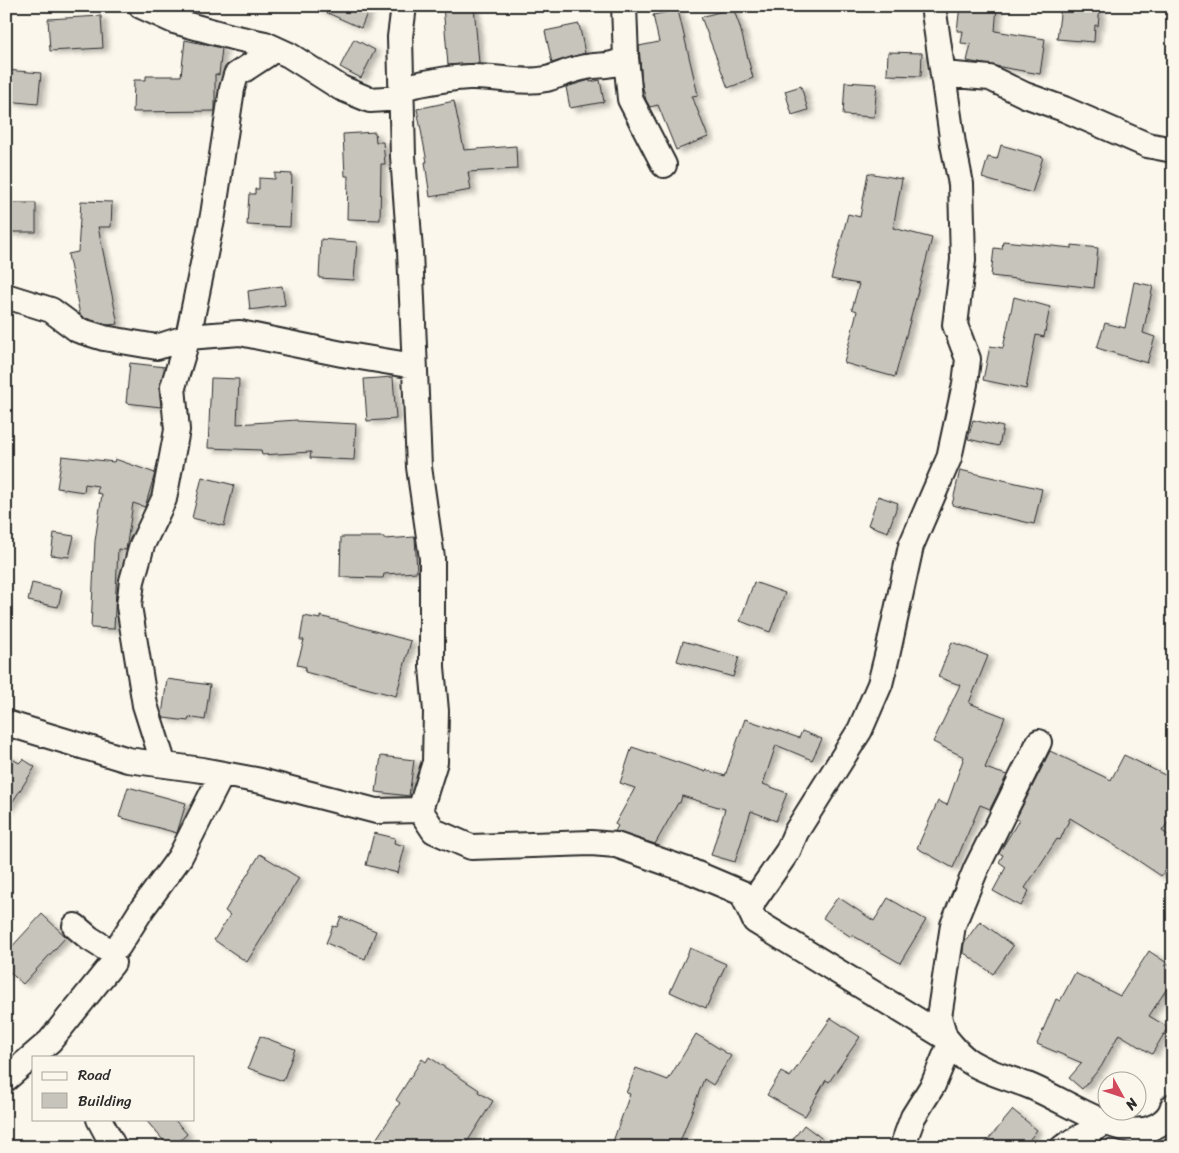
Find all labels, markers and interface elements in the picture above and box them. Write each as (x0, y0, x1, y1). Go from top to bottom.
legend (32, 1056, 195, 1120)
text: Road (78, 1062, 111, 1088)
north arrow (1096, 1070, 1146, 1120)
text: Building (78, 1088, 132, 1114)
text: N (1119, 1092, 1145, 1116)

